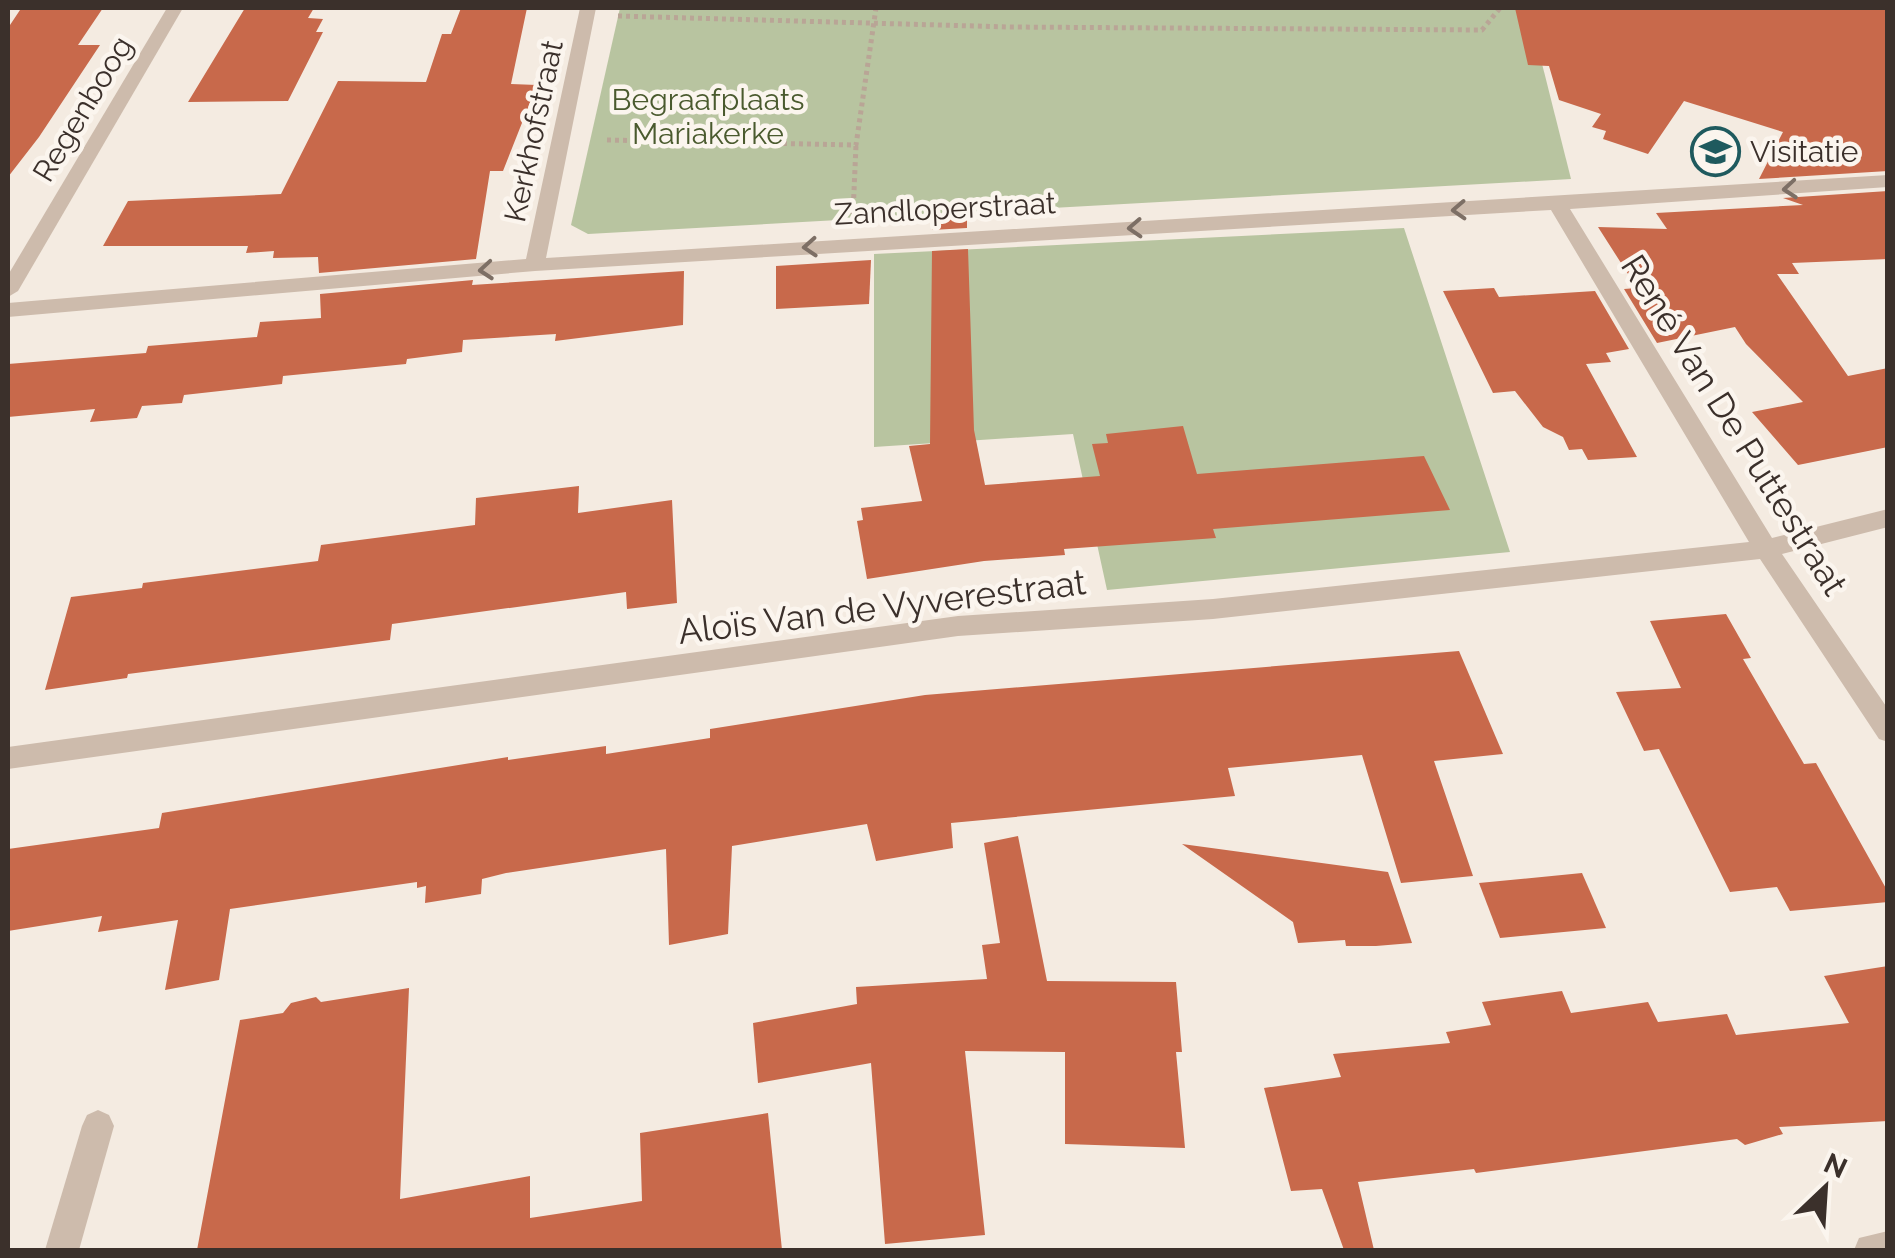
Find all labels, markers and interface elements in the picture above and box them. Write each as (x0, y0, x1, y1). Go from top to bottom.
street label: Regenboog (26, 30, 140, 188)
street label: Kerkhofstraat (497, 37, 570, 225)
park label: Begraafplaats Mariakerke (612, 82, 804, 151)
school or university icon: Visitatie (1689, 126, 1741, 178)
place label: Visitatie (1750, 134, 1858, 169)
one-way arrow (1782, 177, 1798, 199)
street label: Zandloperstraat (833, 185, 1057, 232)
one-way arrow (1451, 199, 1467, 220)
one-way arrow (1126, 217, 1142, 238)
one-way arrow (802, 236, 818, 257)
street label: René Van De Puttestraat (1613, 247, 1856, 603)
one-way arrow (478, 258, 494, 280)
street label: Aloïs Van de Vyverestraat (676, 561, 1088, 652)
north arrow (1775, 1138, 1875, 1238)
text: N (1819, 1146, 1852, 1185)

